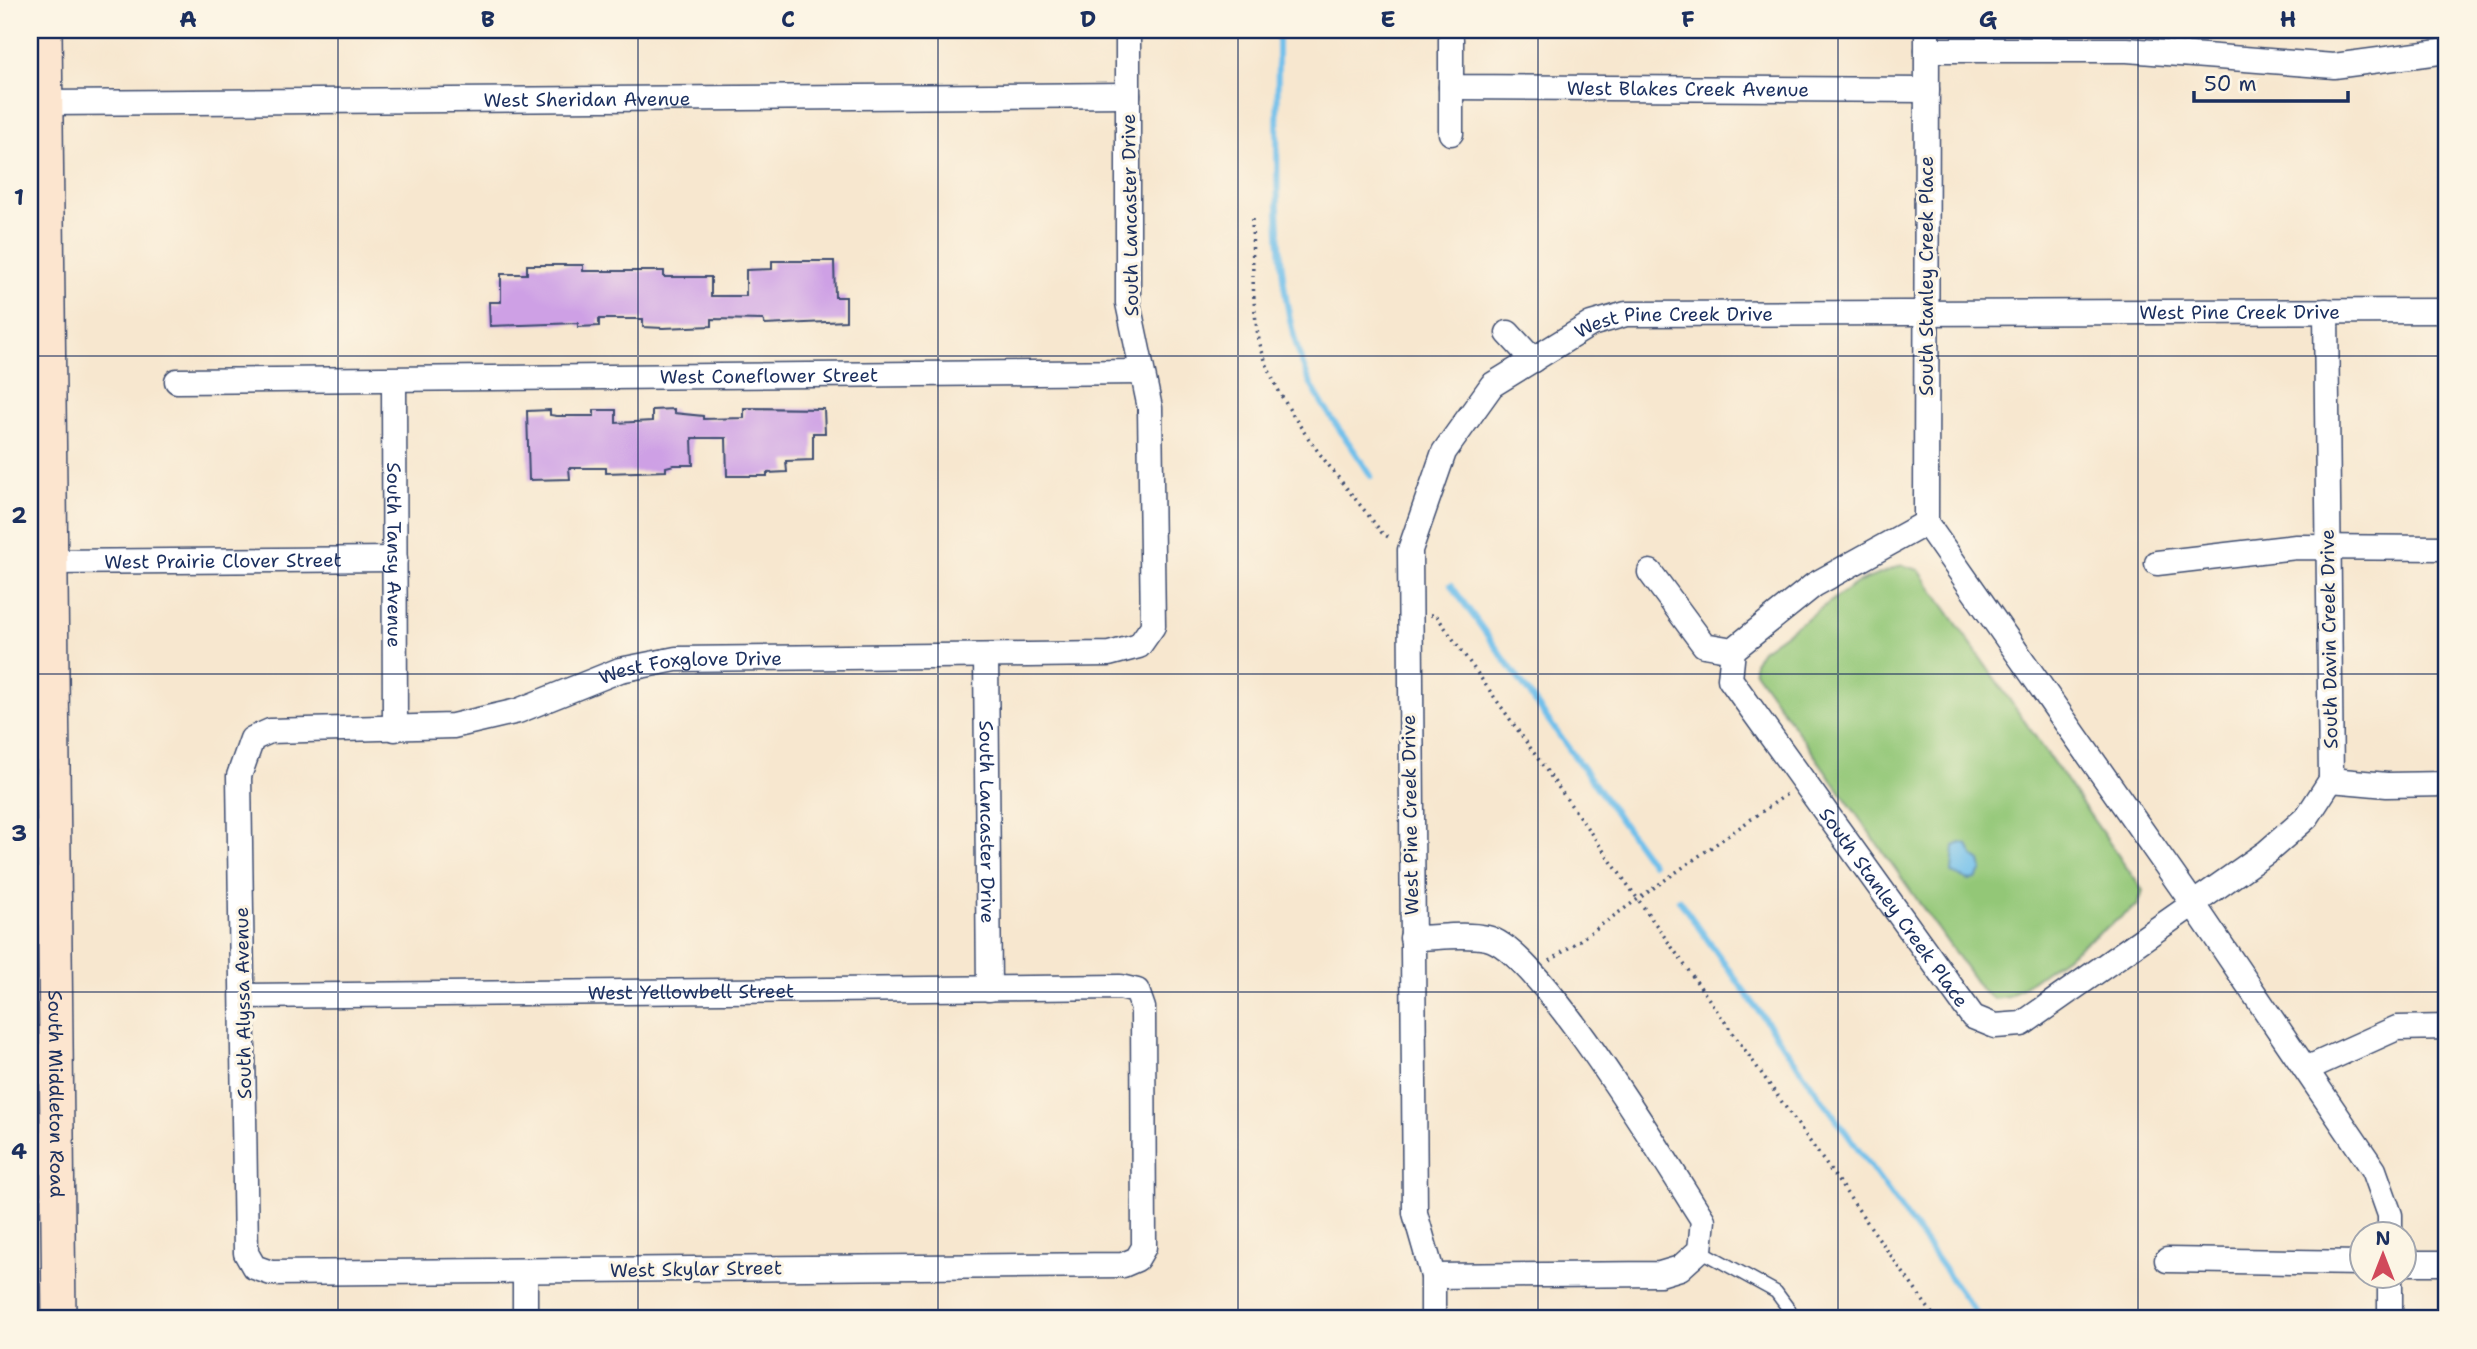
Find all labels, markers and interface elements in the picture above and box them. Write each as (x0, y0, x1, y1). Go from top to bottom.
text: A (179, 4, 197, 34)
text: B (481, 4, 495, 34)
text: C (781, 4, 795, 34)
text: D (1080, 4, 1096, 34)
text: E (1380, 4, 1396, 34)
text: F (1681, 4, 1695, 34)
text: G (1979, 4, 1998, 34)
text: H (2280, 4, 2296, 34)
scale bar (2194, 60, 2348, 104)
text: 50 m (2204, 70, 2257, 98)
street label: West Blakes Creek Avenue (1567, 75, 1809, 102)
street label: West Sheridan Avenue (483, 86, 691, 112)
street label: South Lancaster Drive (1116, 113, 1144, 317)
street label: South Stanley Creek Place (1914, 156, 1939, 396)
text: 1 (14, 182, 24, 212)
street label: West Pine Creek Drive (2139, 299, 2340, 325)
street label: West Pine Creek Drive (1570, 301, 1773, 344)
street label: West Coneflower Street (660, 362, 878, 389)
street label: South Tansy Avenue (382, 462, 407, 648)
text: 2 (11, 500, 27, 530)
street label: South Davin Creek Drive (2315, 529, 2343, 749)
street label: West Prairie Clover Street (104, 547, 342, 574)
street label: West Foxglove Drive (595, 645, 782, 690)
street label: West Pine Creek Drive (1396, 714, 1424, 916)
street label: South Lancaster Drive (974, 720, 1001, 924)
street label: South Stanley Creek Place (1814, 802, 1974, 1012)
text: 3 (11, 818, 27, 848)
street label: South Alyssa Avenue (229, 907, 257, 1099)
street label: West Yellowbell Street (588, 978, 794, 1005)
street label: South Middleton Road (43, 990, 70, 1198)
text: 4 (11, 1136, 27, 1166)
north arrow (2348, 1220, 2418, 1290)
text: N (2375, 1226, 2391, 1251)
street label: West Skylar Street (610, 1255, 782, 1283)

